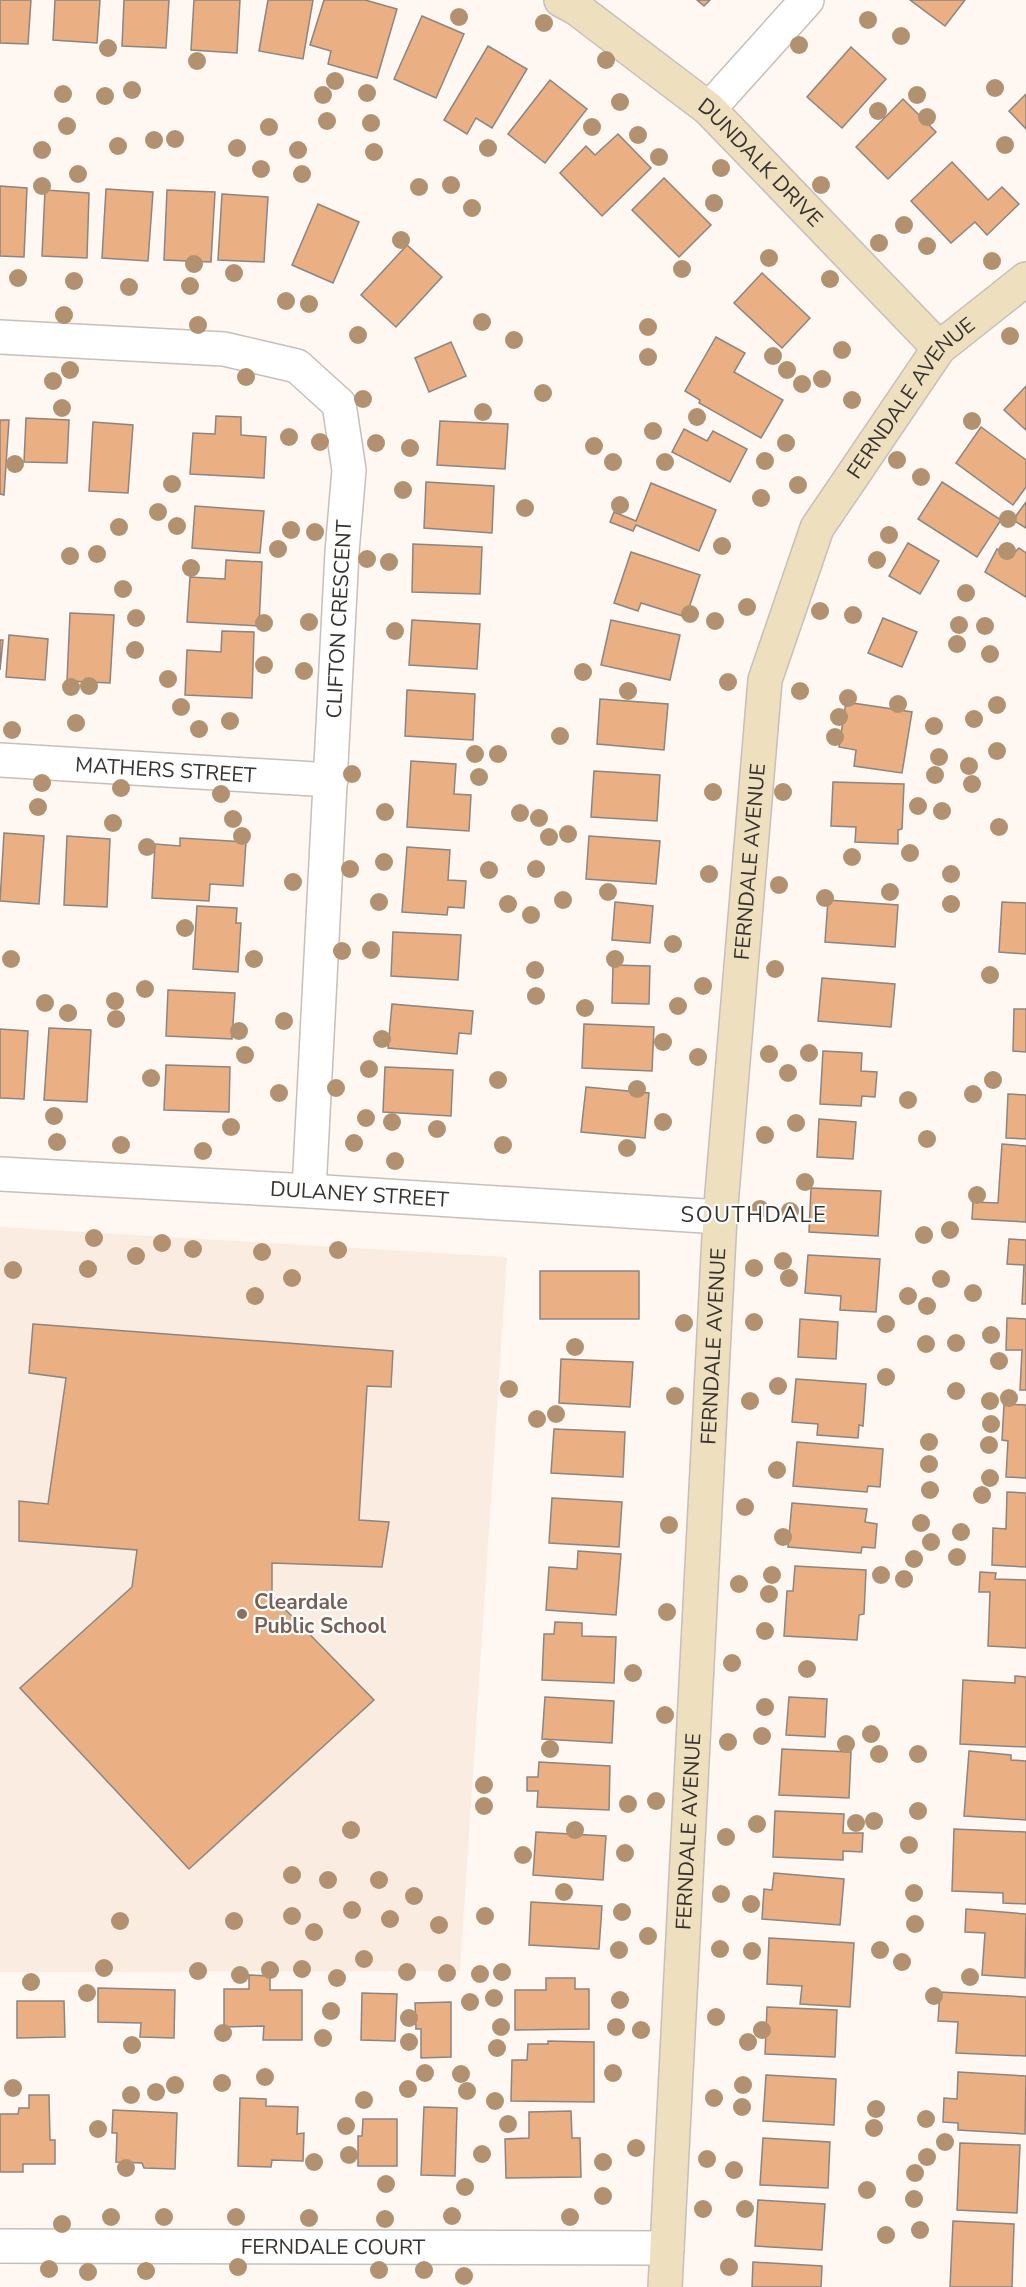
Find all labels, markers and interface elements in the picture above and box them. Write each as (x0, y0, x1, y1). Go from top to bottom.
street label: DUNDALK DRIVE (692, 92, 829, 233)
street label: FERNDALE AVENUE (840, 311, 981, 484)
street label: CLIFTON CRESCENT (320, 519, 358, 719)
street label: MATHERS STREET (74, 751, 257, 789)
street label: FERNDALE AVENUE (728, 762, 772, 961)
street label: DULANEY STREET (269, 1175, 450, 1214)
district label: SOUTHDALE (681, 1200, 827, 1230)
street label: FERNDALE AVENUE (694, 1247, 732, 1445)
place label: Cleardale Public School (254, 1588, 387, 1640)
marker: Cleardale Public School (235, 1607, 249, 1621)
street label: FERNDALE AVENUE (669, 1732, 707, 1931)
street label: FERNDALE COURT (241, 2233, 426, 2261)

